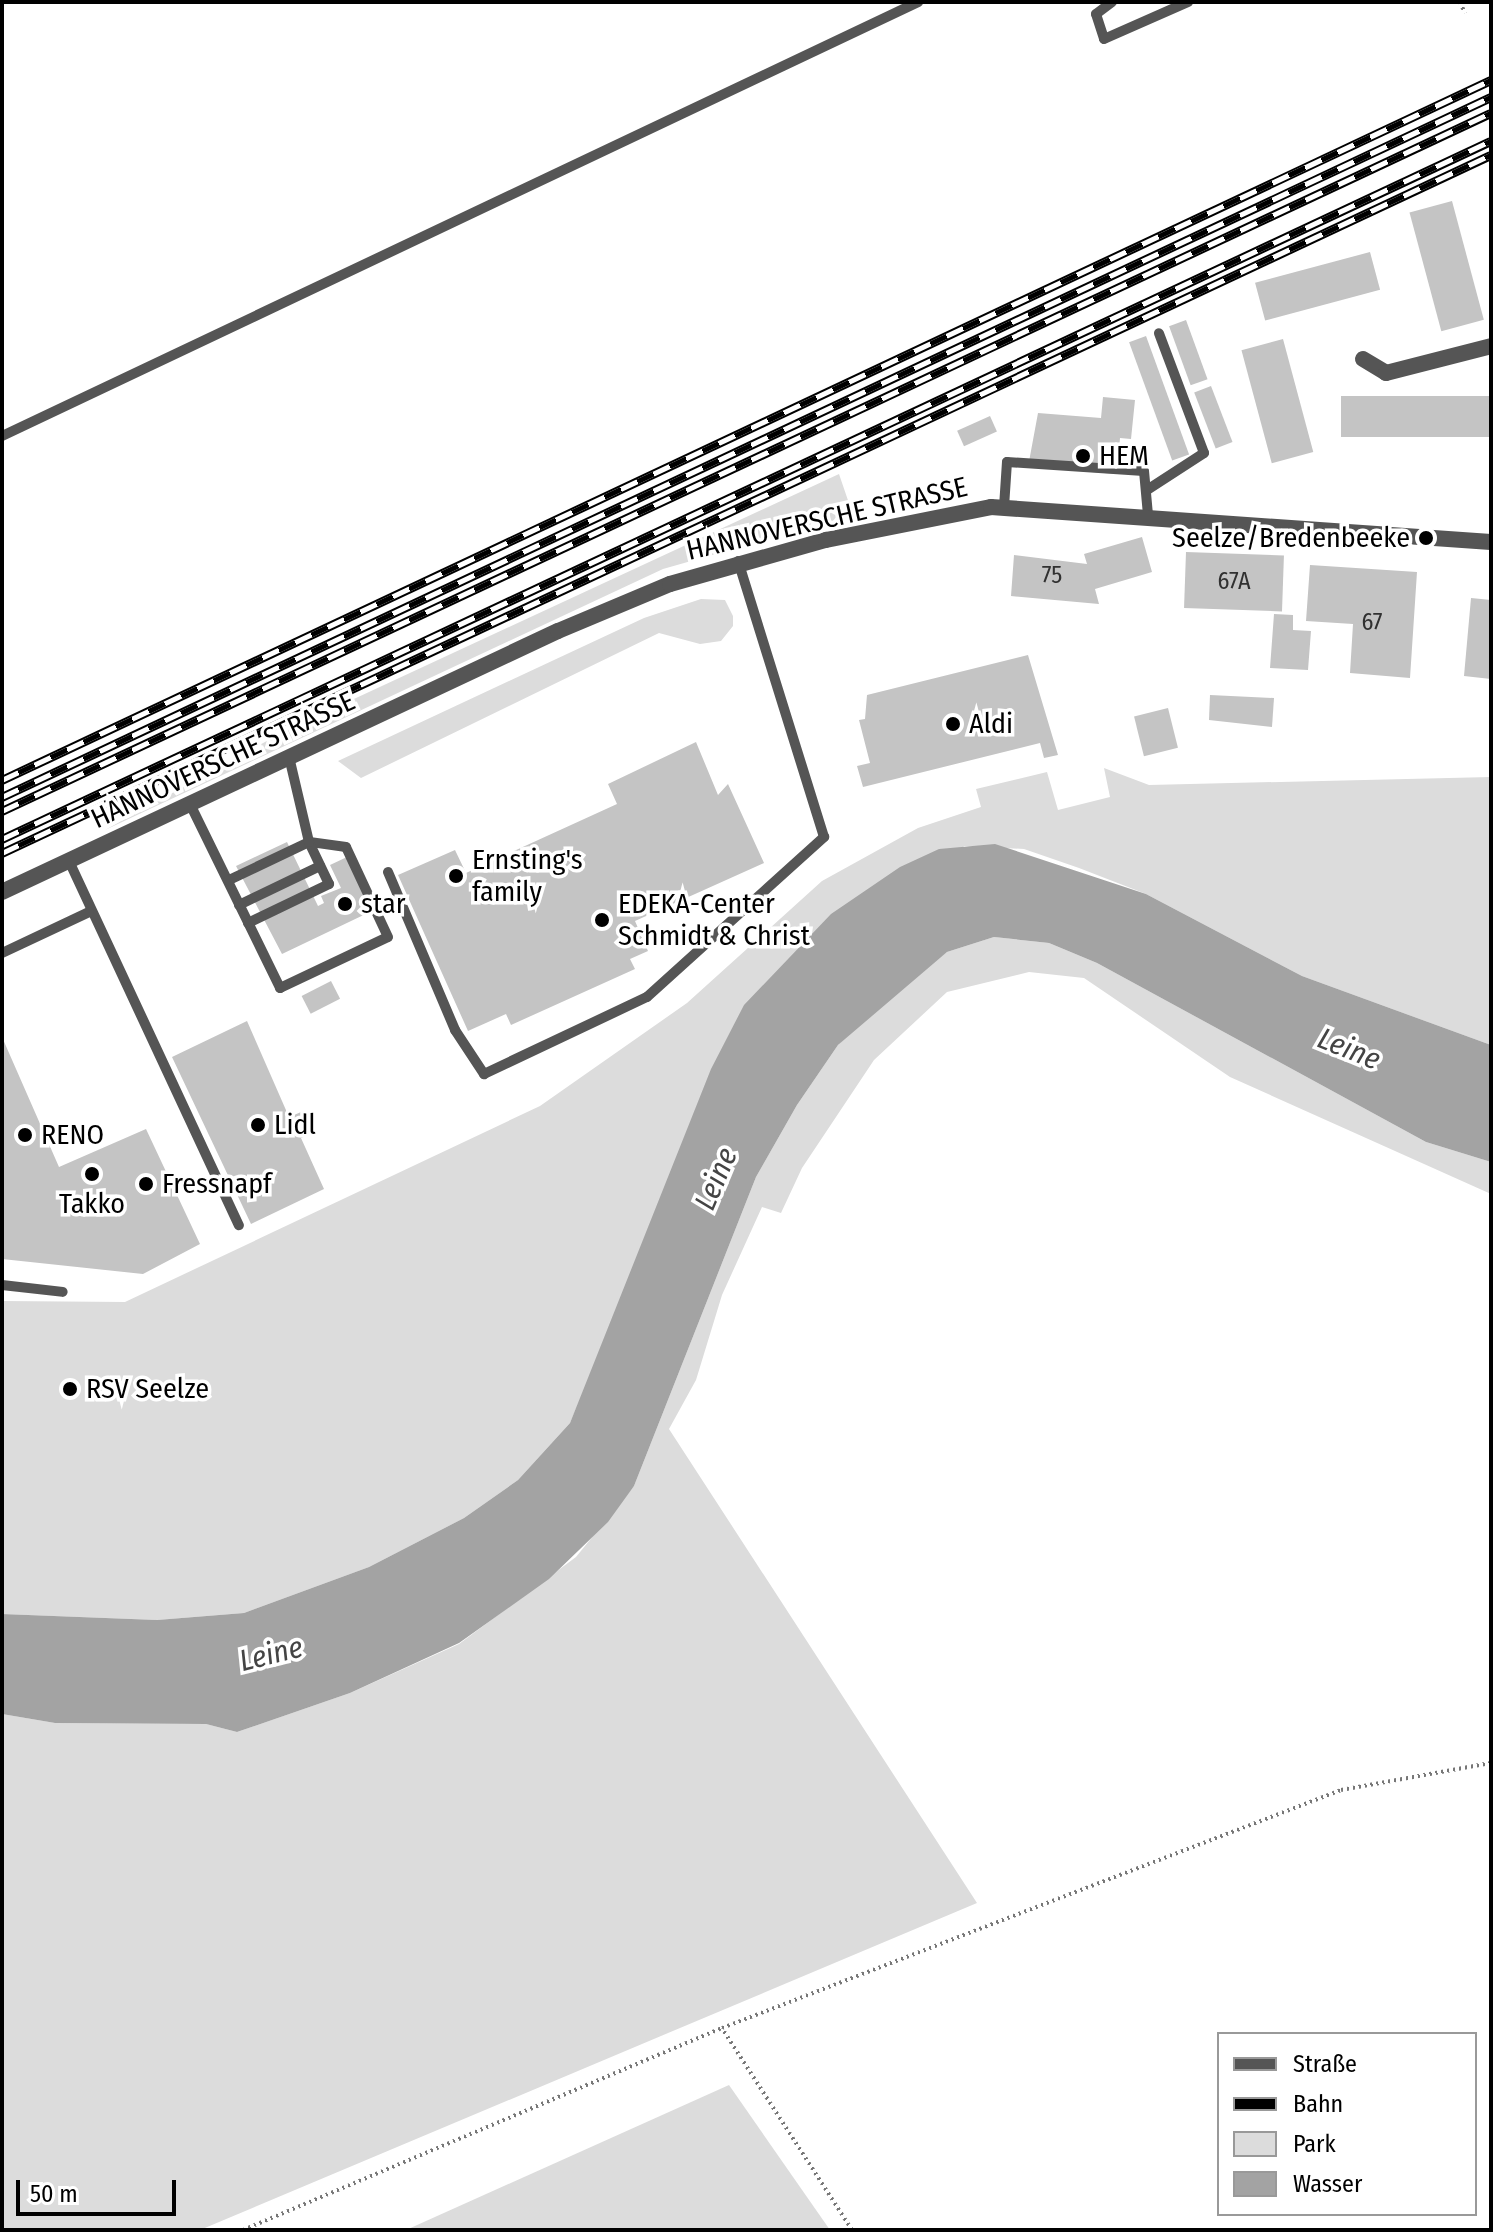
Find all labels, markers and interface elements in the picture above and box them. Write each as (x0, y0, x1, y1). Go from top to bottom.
place label: HEM (1099, 439, 1149, 473)
marker: HEM (1074, 447, 1092, 465)
street label: HANNOVERSCHE STRASSE (683, 470, 971, 568)
place label: Seelze/Bredenbeeke (1172, 521, 1410, 555)
marker: Seelze/Bredenbeeke (1417, 529, 1435, 547)
house number: 75 (1042, 562, 1062, 590)
house number: 67A (1217, 568, 1251, 596)
house number: 67 (1361, 609, 1383, 637)
street label: HANNOVERSCHE STRASSE (86, 684, 360, 836)
place label: Aldi (969, 707, 1013, 741)
marker: Aldi (944, 715, 962, 733)
place label: Ernsting's family (472, 843, 583, 909)
marker: Ernsting's family (447, 867, 465, 885)
place label: star (361, 887, 405, 921)
place label: EDEKA-Center Schmidt & Christ (618, 887, 810, 953)
marker: star (336, 895, 354, 913)
marker: EDEKA-Center Schmidt & Christ (593, 911, 611, 929)
water label: Leine (1312, 1020, 1386, 1078)
place label: Lidl (274, 1108, 316, 1142)
marker: Lidl (249, 1116, 267, 1134)
place label: RENO (41, 1118, 104, 1152)
marker: RENO (16, 1126, 34, 1144)
water label: Leine (687, 1142, 745, 1216)
marker: Takko (83, 1165, 101, 1183)
place label: Fressnapf (162, 1167, 272, 1201)
marker: Fressnapf (137, 1175, 155, 1193)
place label: Takko (59, 1187, 125, 1221)
place label: RSV Seelze (86, 1372, 209, 1406)
marker: RSV Seelze (61, 1380, 79, 1398)
water label: Leine (235, 1629, 307, 1679)
legend (1217, 2032, 1477, 2216)
text: Straße (1293, 2050, 1357, 2078)
text: Bahn (1293, 2090, 1343, 2118)
text: Park (1293, 2130, 1336, 2158)
scale bar (20, 2164, 180, 2214)
text: Wasser (1293, 2170, 1362, 2198)
text: 50 m (30, 2180, 78, 2208)

